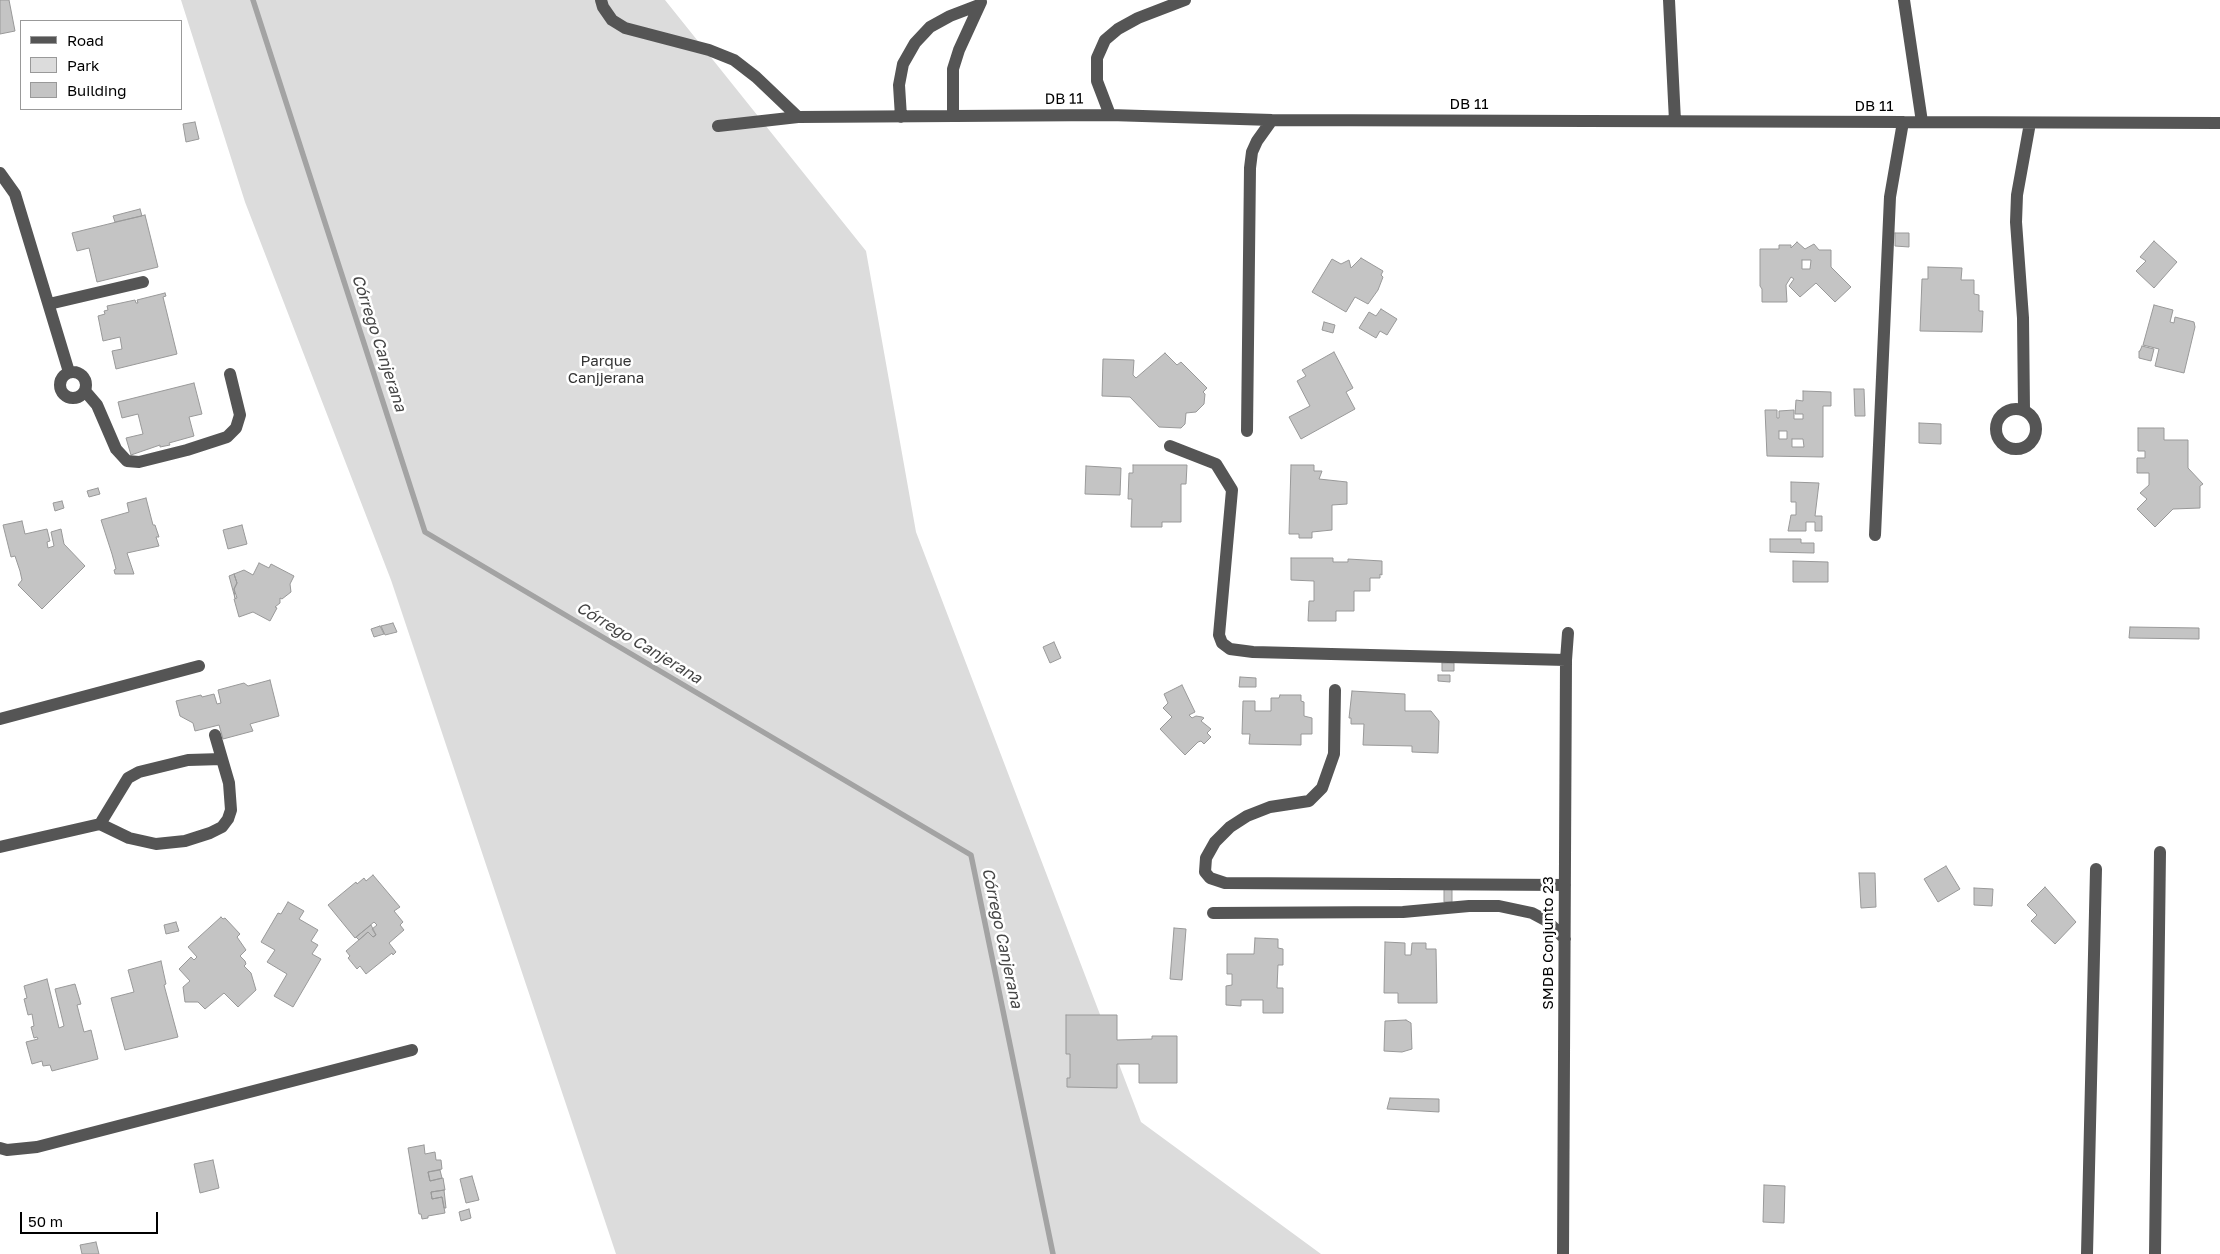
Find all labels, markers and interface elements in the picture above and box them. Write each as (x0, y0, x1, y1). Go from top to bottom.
legend (20, 20, 182, 110)
text: Road (67, 31, 104, 49)
text: Park (67, 56, 99, 74)
text: Building (67, 81, 127, 99)
street label: DB 11 (1044, 90, 1084, 108)
street label: DB 11 (1450, 95, 1488, 113)
street label: DB 11 (1855, 97, 1893, 115)
water label: Córrego Canjerana (348, 272, 410, 414)
park label: Parque Canjjerana (568, 352, 644, 387)
water label: Córrego Canjerana (573, 598, 705, 688)
water label: Córrego Canjerana (978, 866, 1026, 1010)
street label: SMDB Conjunto 23 (1539, 876, 1557, 1010)
scale bar (22, 1202, 160, 1234)
text: 50 m (28, 1212, 63, 1230)

